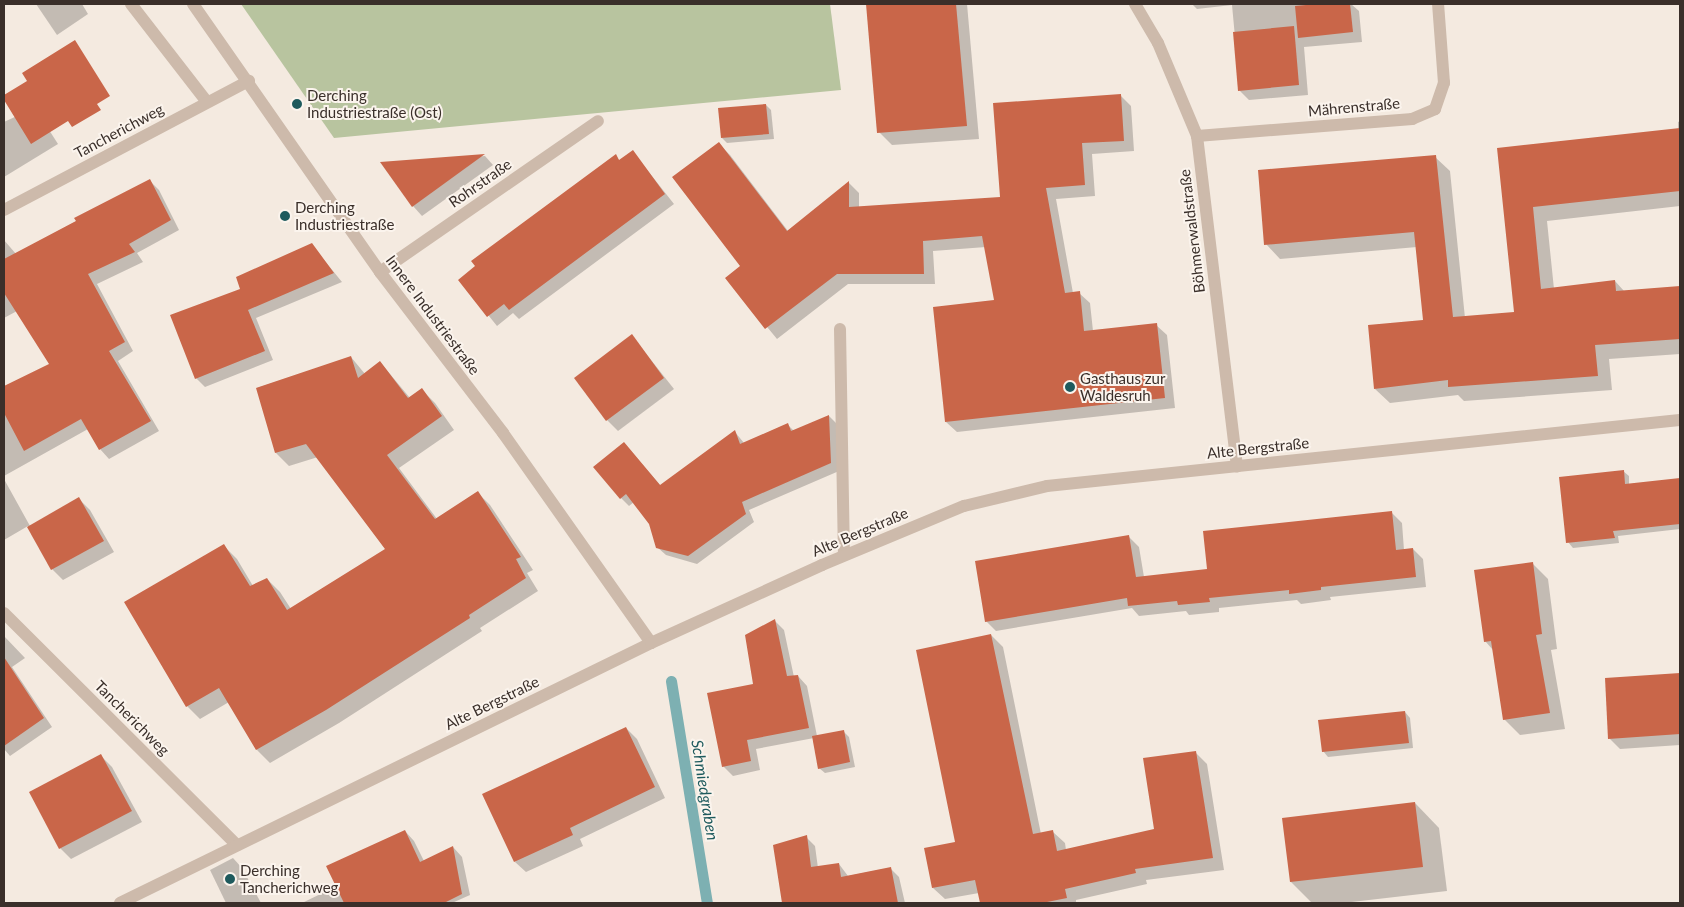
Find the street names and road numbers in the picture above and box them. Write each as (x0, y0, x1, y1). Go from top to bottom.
street label: Mährenstraße (1307, 94, 1401, 120)
street label: Tancherichweg (71, 100, 167, 162)
street label: Rohrstraße (445, 155, 515, 211)
street label: Böhmerwaldstraße (1175, 168, 1209, 294)
street label: Innere Industriestraße (382, 252, 484, 378)
street label: Alte Bergstraße (1206, 434, 1310, 462)
street label: Alte Bergstraße (809, 504, 911, 560)
street label: Alte Bergstraße (442, 672, 542, 734)
street label: Tancherichweg (91, 677, 173, 759)

